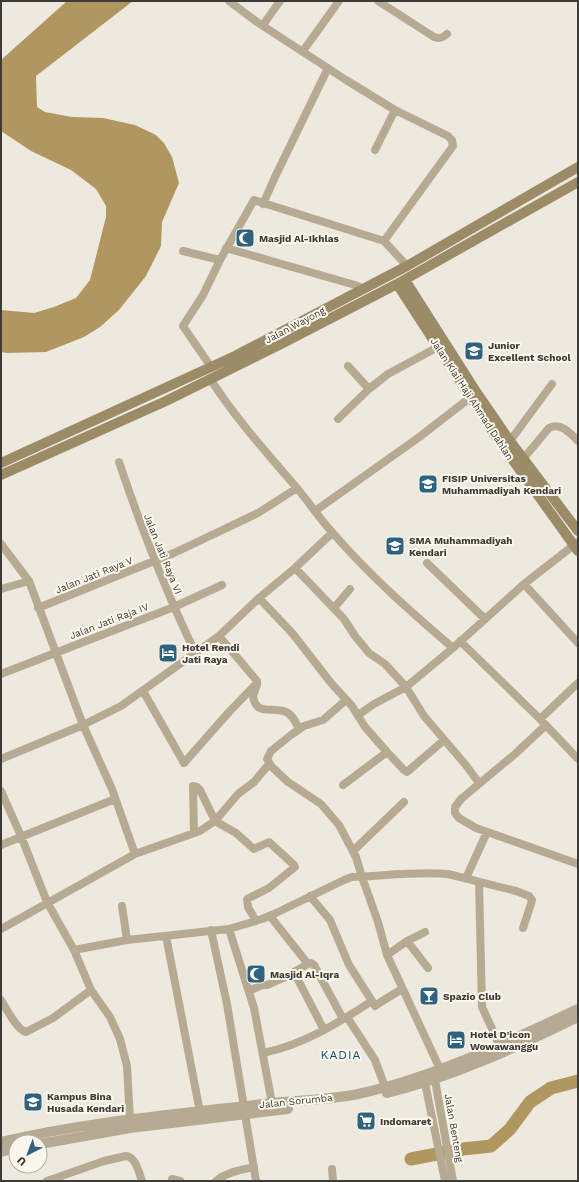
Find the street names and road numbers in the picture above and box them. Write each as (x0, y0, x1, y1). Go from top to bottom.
street label: Jalan Wayong (263, 304, 328, 345)
street label: Jalan Kiai Haji Ahmad Dahlan (428, 336, 516, 462)
street label: Jalan Jati Raya VI (142, 512, 184, 596)
street label: Jalan Jati Raya V (54, 554, 135, 596)
street label: Jalan Jati Raja IV (68, 601, 151, 641)
street label: Jalan Sorumba (259, 1092, 333, 1110)
street label: Jalan Benteng (443, 1093, 466, 1164)

